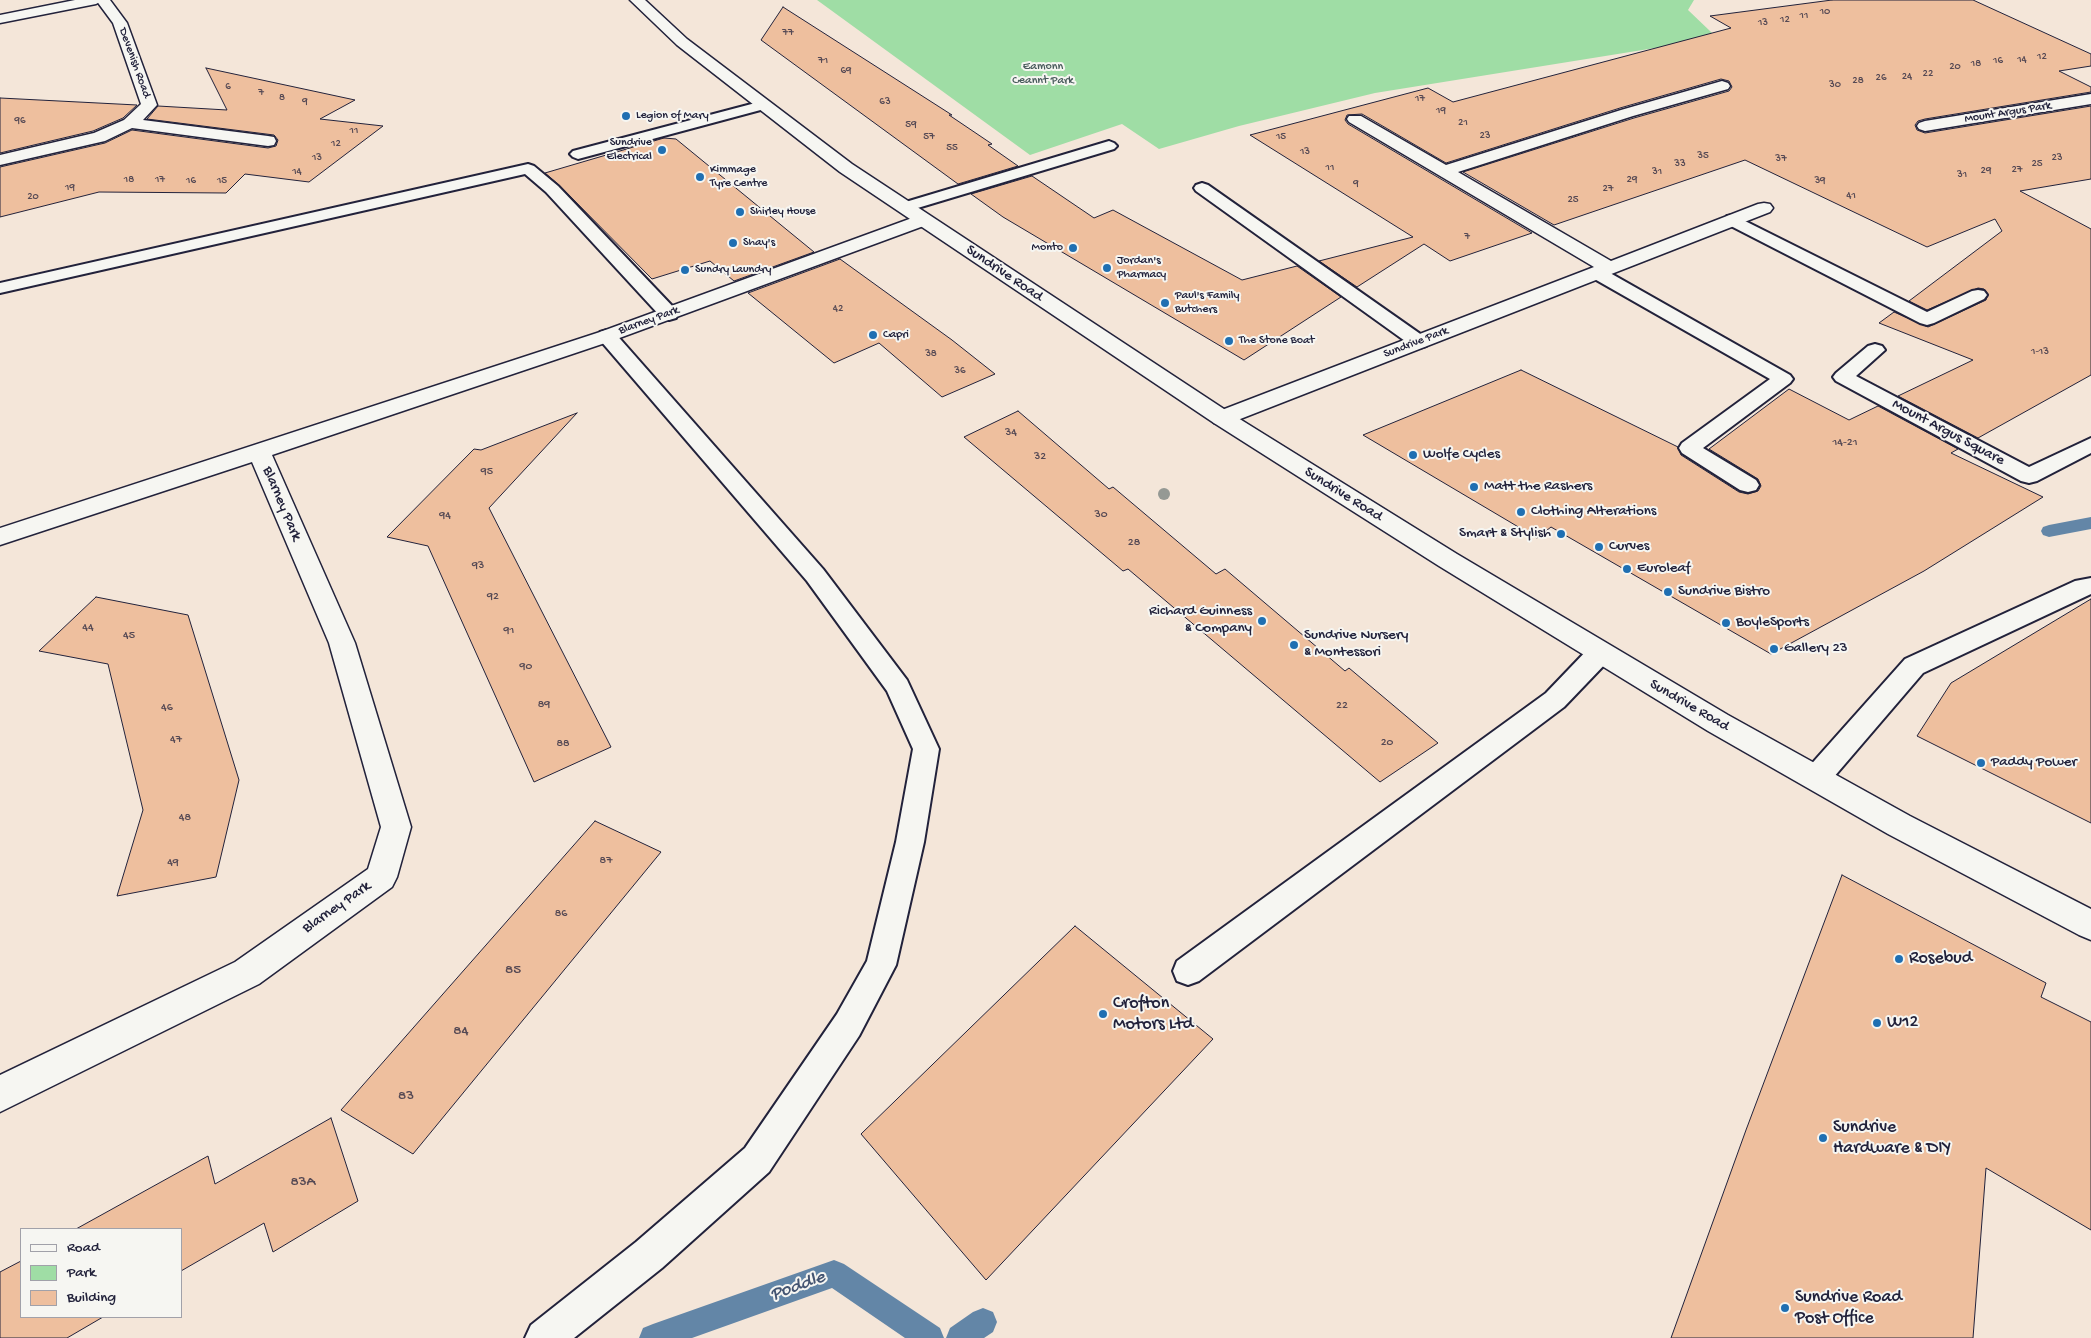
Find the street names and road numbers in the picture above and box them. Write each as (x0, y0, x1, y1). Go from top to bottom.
street label: Devenish Road (115, 26, 153, 100)
street label: Mount Argus Park (1964, 99, 2052, 127)
street label: Sundrive Road (962, 242, 1046, 306)
street label: Blarney Park (617, 303, 681, 339)
street label: Sundrive Park (1382, 324, 1450, 362)
street label: Mount Argus Square (1889, 396, 2007, 470)
street label: Blarney Park (257, 464, 305, 544)
street label: Sundrive Road (1300, 464, 1386, 526)
street label: Sundrive Road (1646, 676, 1732, 736)
street label: Blarney Park (299, 878, 375, 938)

